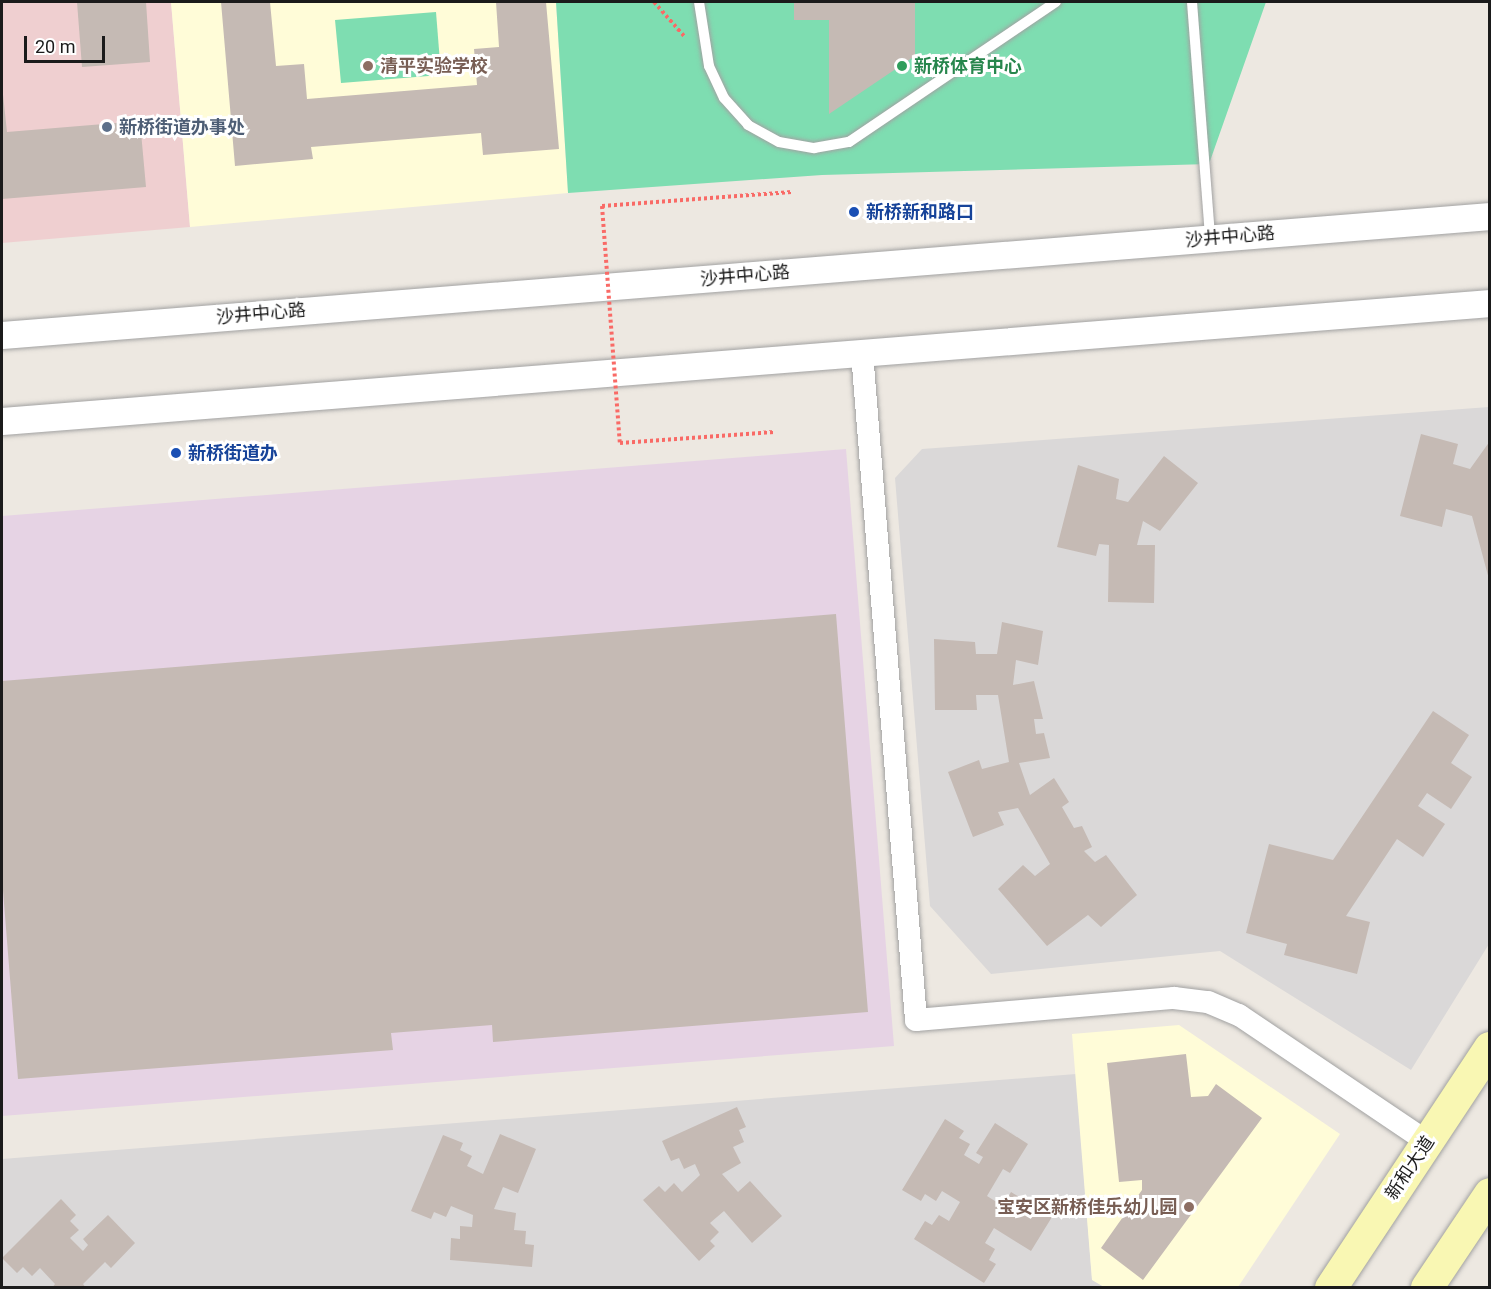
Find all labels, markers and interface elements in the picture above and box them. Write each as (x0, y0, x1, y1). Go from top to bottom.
scale bar (27, 24, 108, 62)
text: 20 m (35, 36, 75, 57)
place label: 清平实验学校 (380, 55, 488, 77)
place label: 新桥体育中心 (914, 55, 1022, 77)
marker: 清平实验学校 (361, 59, 375, 73)
marker: 新桥体育中心 (895, 59, 909, 73)
place label: 新桥街道办事处 (119, 116, 245, 138)
marker: 新桥街道办事处 (100, 120, 114, 134)
place label: 新桥新和路口 (866, 201, 974, 223)
marker: 新桥新和路口 (847, 205, 861, 219)
street label: 沙井中心路 (1184, 222, 1276, 252)
street label: 沙井中心路 (699, 261, 791, 291)
street label: 沙井中心路 (215, 299, 307, 329)
place label: 新桥街道办 (188, 442, 278, 464)
marker: 新桥街道办 (169, 446, 183, 460)
street label: 新和大道 (1381, 1132, 1439, 1204)
place label: 宝安区新桥佳乐幼儿园 (997, 1196, 1177, 1218)
marker: 宝安区新桥佳乐幼儿园 (1182, 1200, 1196, 1214)

